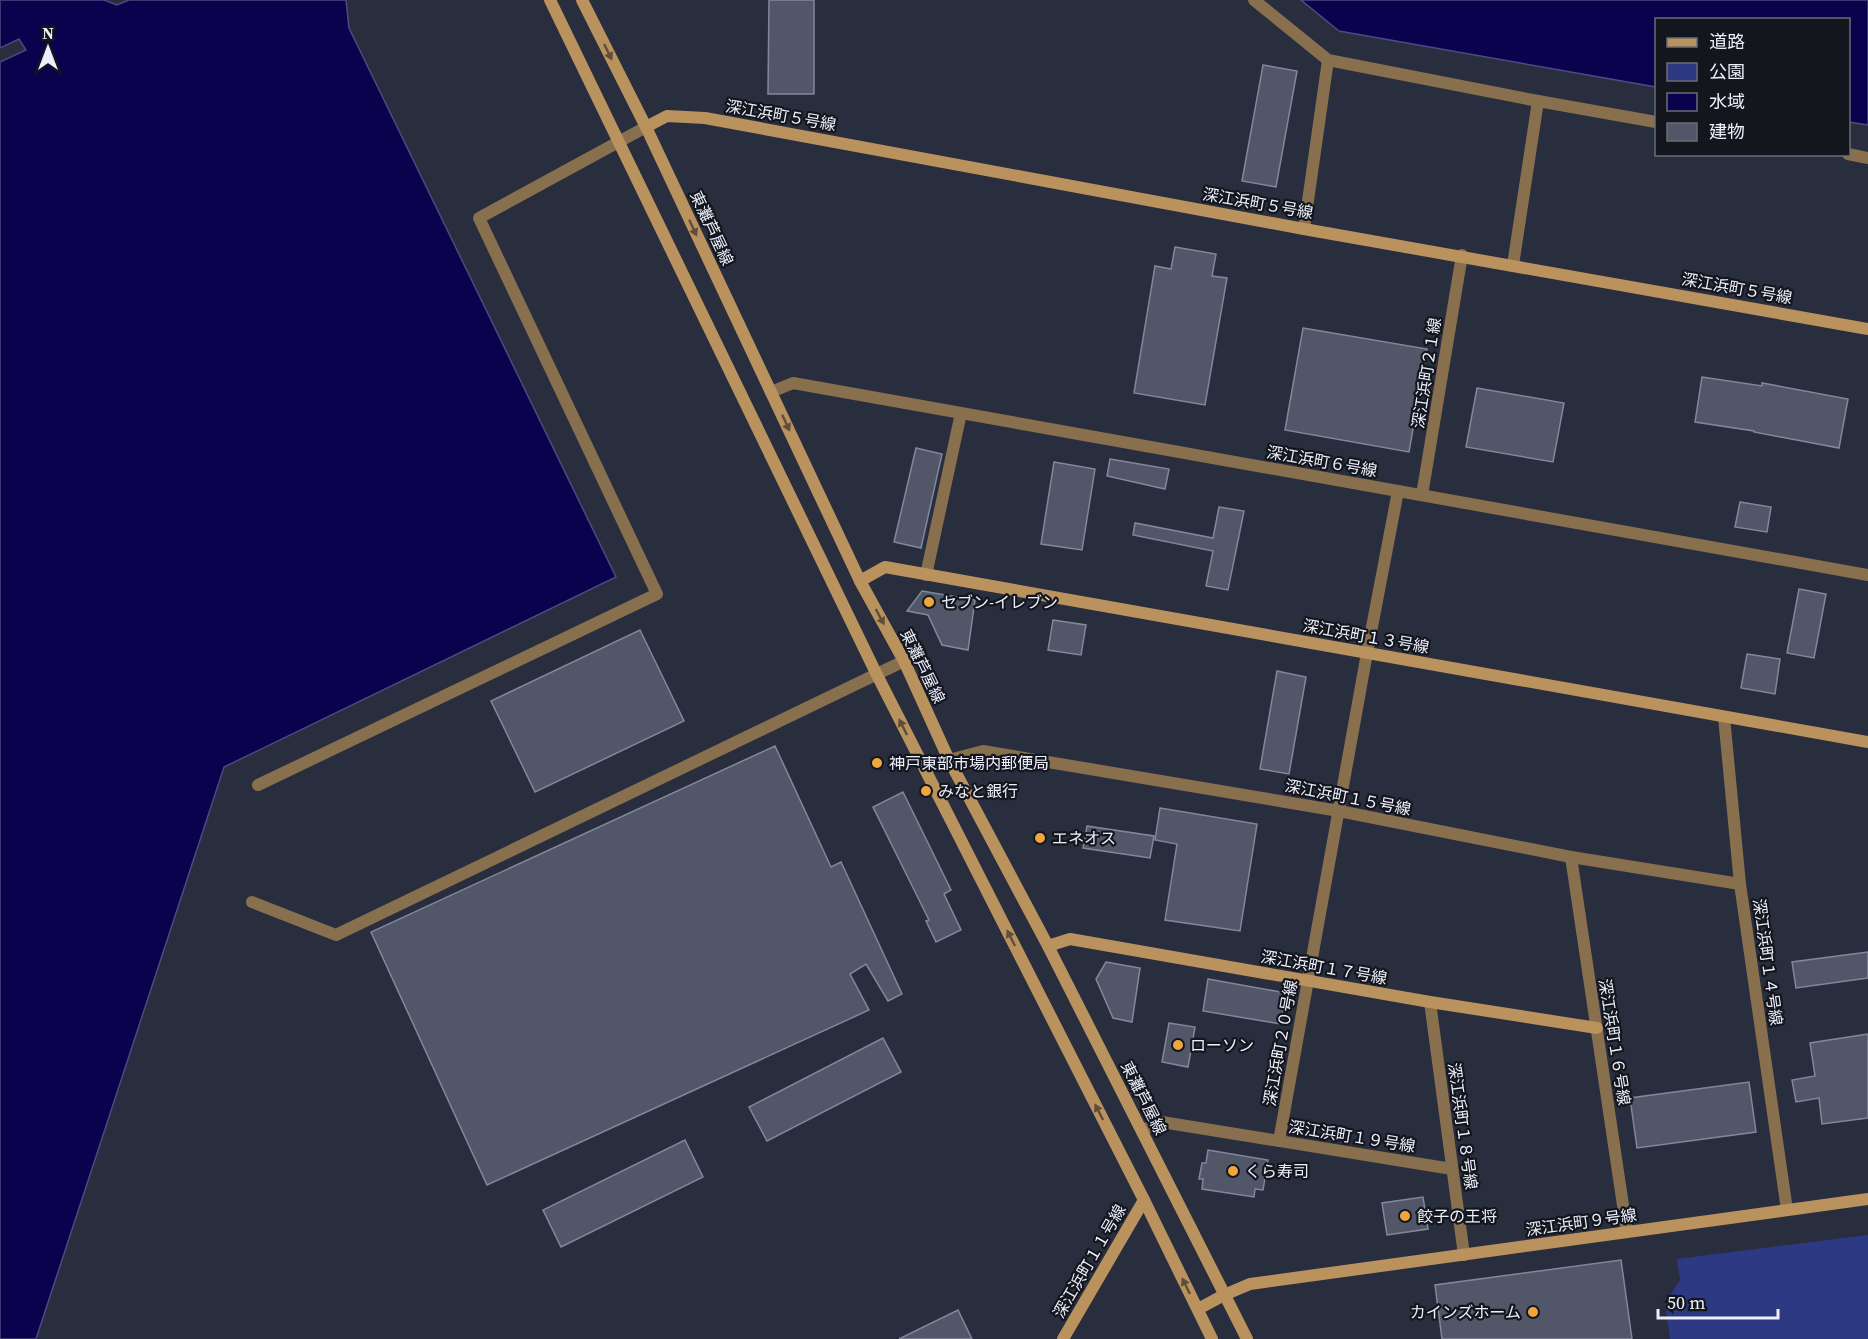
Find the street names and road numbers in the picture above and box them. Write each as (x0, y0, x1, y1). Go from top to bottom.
street label: 深江浜町５号線 (724, 94, 838, 136)
street label: 深江浜町５号線 (1201, 182, 1315, 224)
street label: 東灘芦屋線 (685, 187, 739, 269)
street label: 深江浜町５号線 (1680, 267, 1794, 309)
street label: 深江浜町２１線 (1406, 316, 1446, 430)
street label: 深江浜町６号線 (1265, 440, 1379, 482)
street label: 深江浜町１３号線 (1301, 614, 1431, 658)
street label: 東灘芦屋線 (896, 625, 950, 707)
street label: 深江浜町１５号線 (1283, 774, 1413, 820)
street label: 深江浜町１４号線 (1748, 897, 1788, 1027)
street label: 深江浜町１７号線 (1259, 945, 1389, 989)
street label: 深江浜町１６号線 (1594, 977, 1636, 1107)
street label: 深江浜町２０号線 (1258, 978, 1302, 1108)
street label: 東灘芦屋線 (1116, 1057, 1172, 1139)
street label: 深江浜町１８号線 (1443, 1061, 1483, 1191)
street label: 深江浜町１９号線 (1287, 1115, 1417, 1157)
street label: 深江浜町１１号線 (1047, 1200, 1131, 1322)
street label: 深江浜町９号線 (1524, 1203, 1638, 1241)

